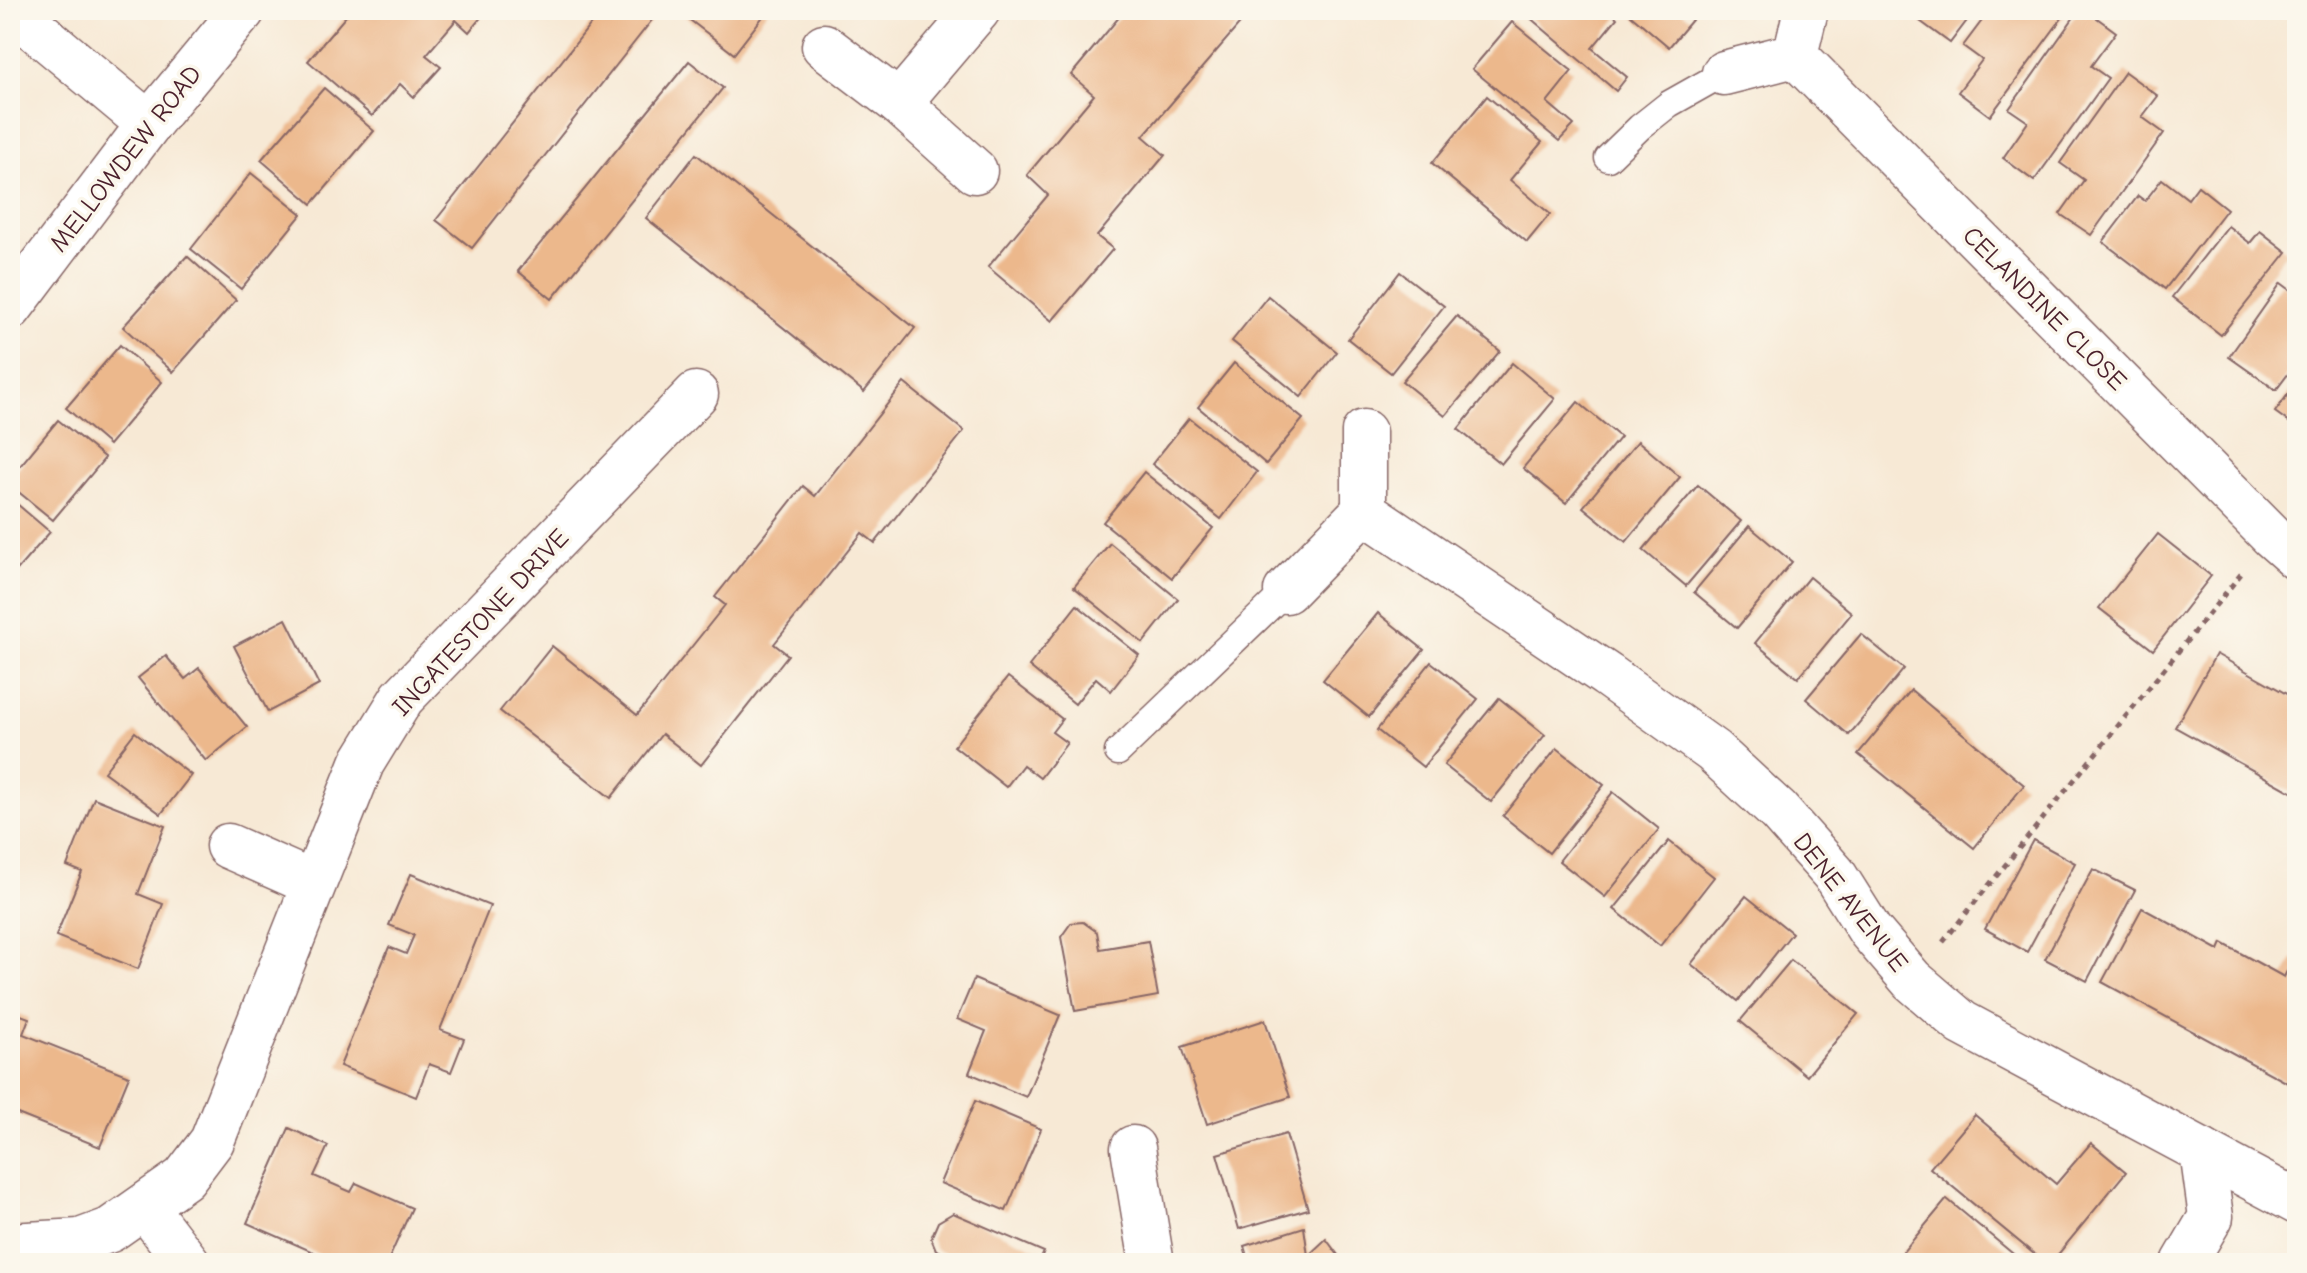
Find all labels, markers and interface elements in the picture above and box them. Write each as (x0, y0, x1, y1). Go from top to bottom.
street label: MELLOWDEW ROAD (44, 59, 208, 258)
street label: CELANDINE CLOSE (1956, 221, 2132, 397)
street label: INGATESTONE DRIVE (386, 523, 575, 722)
street label: DENE AVENUE (1787, 827, 1914, 978)

